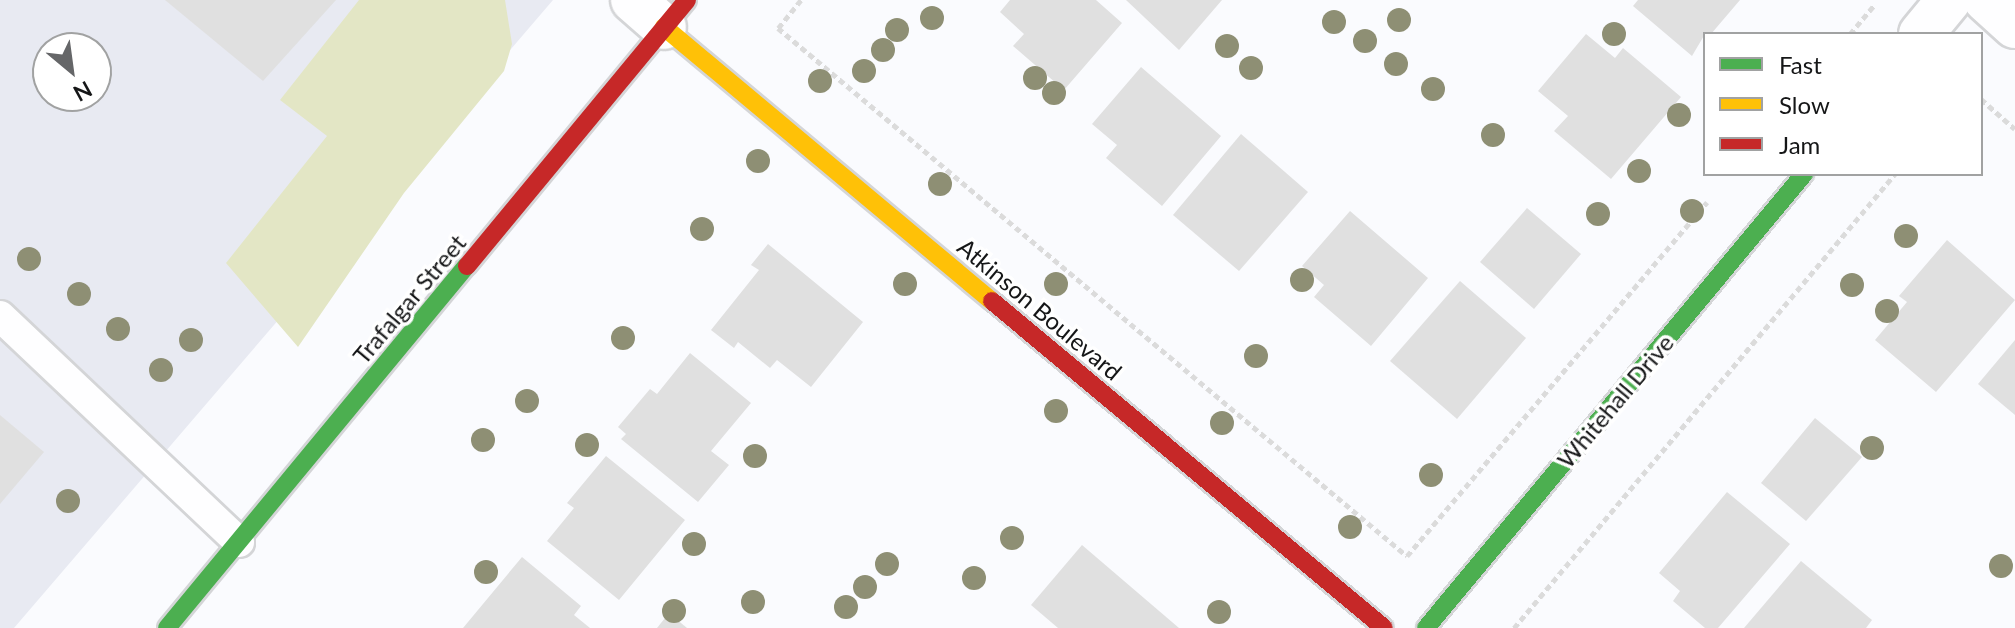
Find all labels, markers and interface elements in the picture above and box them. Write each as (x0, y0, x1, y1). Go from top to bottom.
north arrow (32, 32, 112, 112)
legend (1703, 32, 1983, 176)
text: Fast (1779, 50, 1822, 79)
text: N (69, 76, 97, 108)
text: Slow (1779, 90, 1830, 119)
text: Jam (1779, 130, 1820, 159)
street label: Trafalgar Street (346, 228, 472, 370)
street label: Atkinson Boulevard (952, 232, 1128, 386)
street label: Whitehall Drive (1551, 329, 1679, 473)

